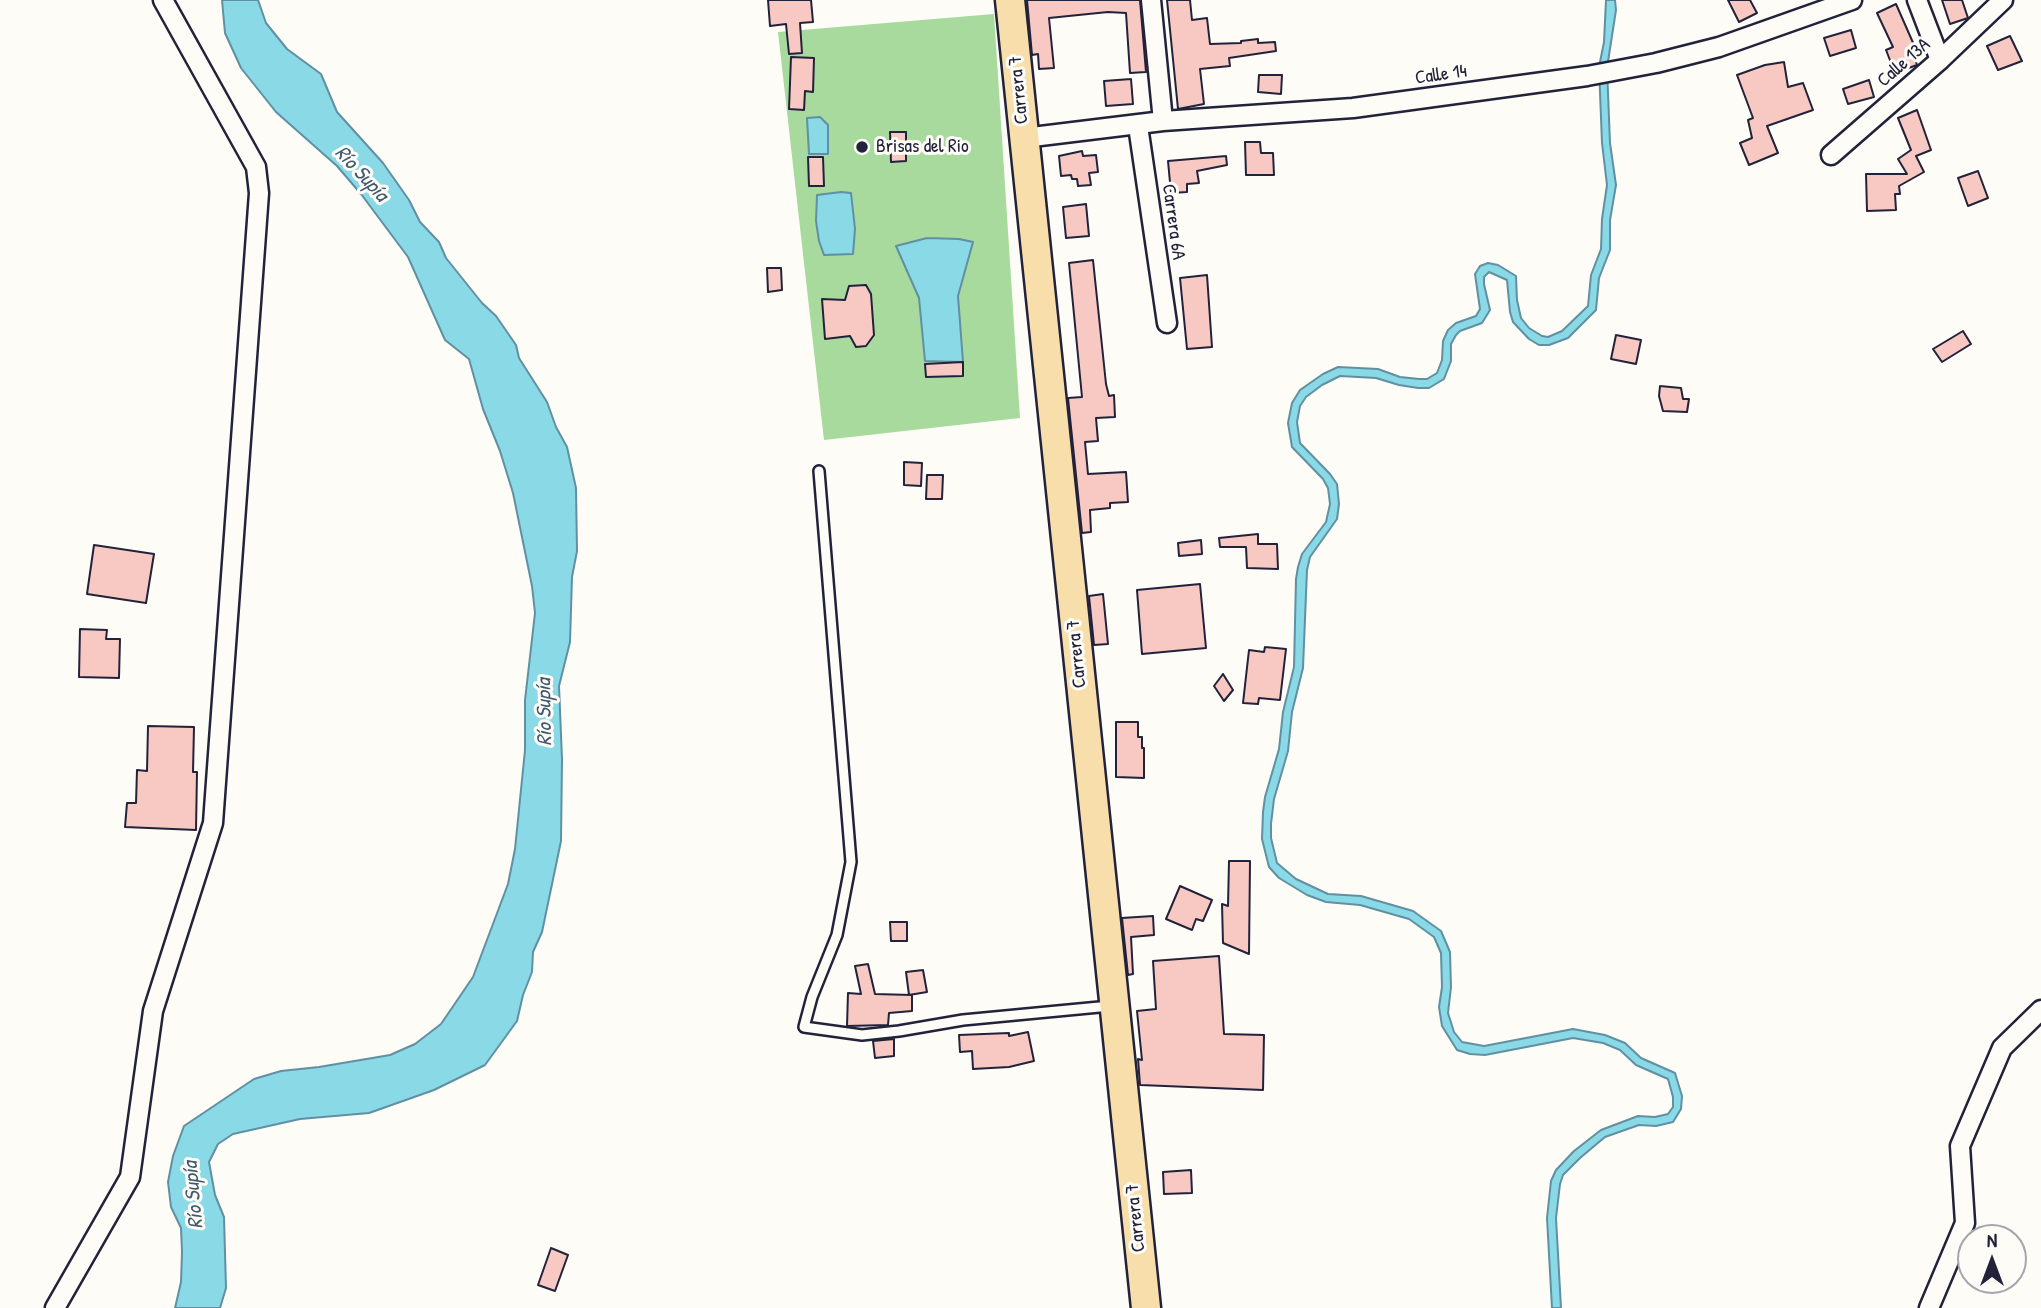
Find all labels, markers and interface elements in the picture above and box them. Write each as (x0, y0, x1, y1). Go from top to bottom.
street label: Calle 13A (1873, 34, 1935, 92)
street label: Carrera 7 (1004, 55, 1034, 125)
street label: Calle 14 (1414, 60, 1468, 90)
place label: Brisas del Rio (876, 136, 969, 158)
marker: Brisas del Rio (854, 139, 870, 155)
water label: Río Supía (329, 141, 393, 207)
street label: Carrera 6A (1156, 183, 1190, 261)
street label: Carrera 7 (1062, 619, 1092, 689)
water label: Río Supía (532, 678, 558, 746)
water label: Río Supía (179, 1160, 209, 1230)
street label: Carrera 7 (1121, 1183, 1151, 1253)
north arrow (1957, 1224, 2027, 1294)
text: N (1987, 1227, 1997, 1253)

